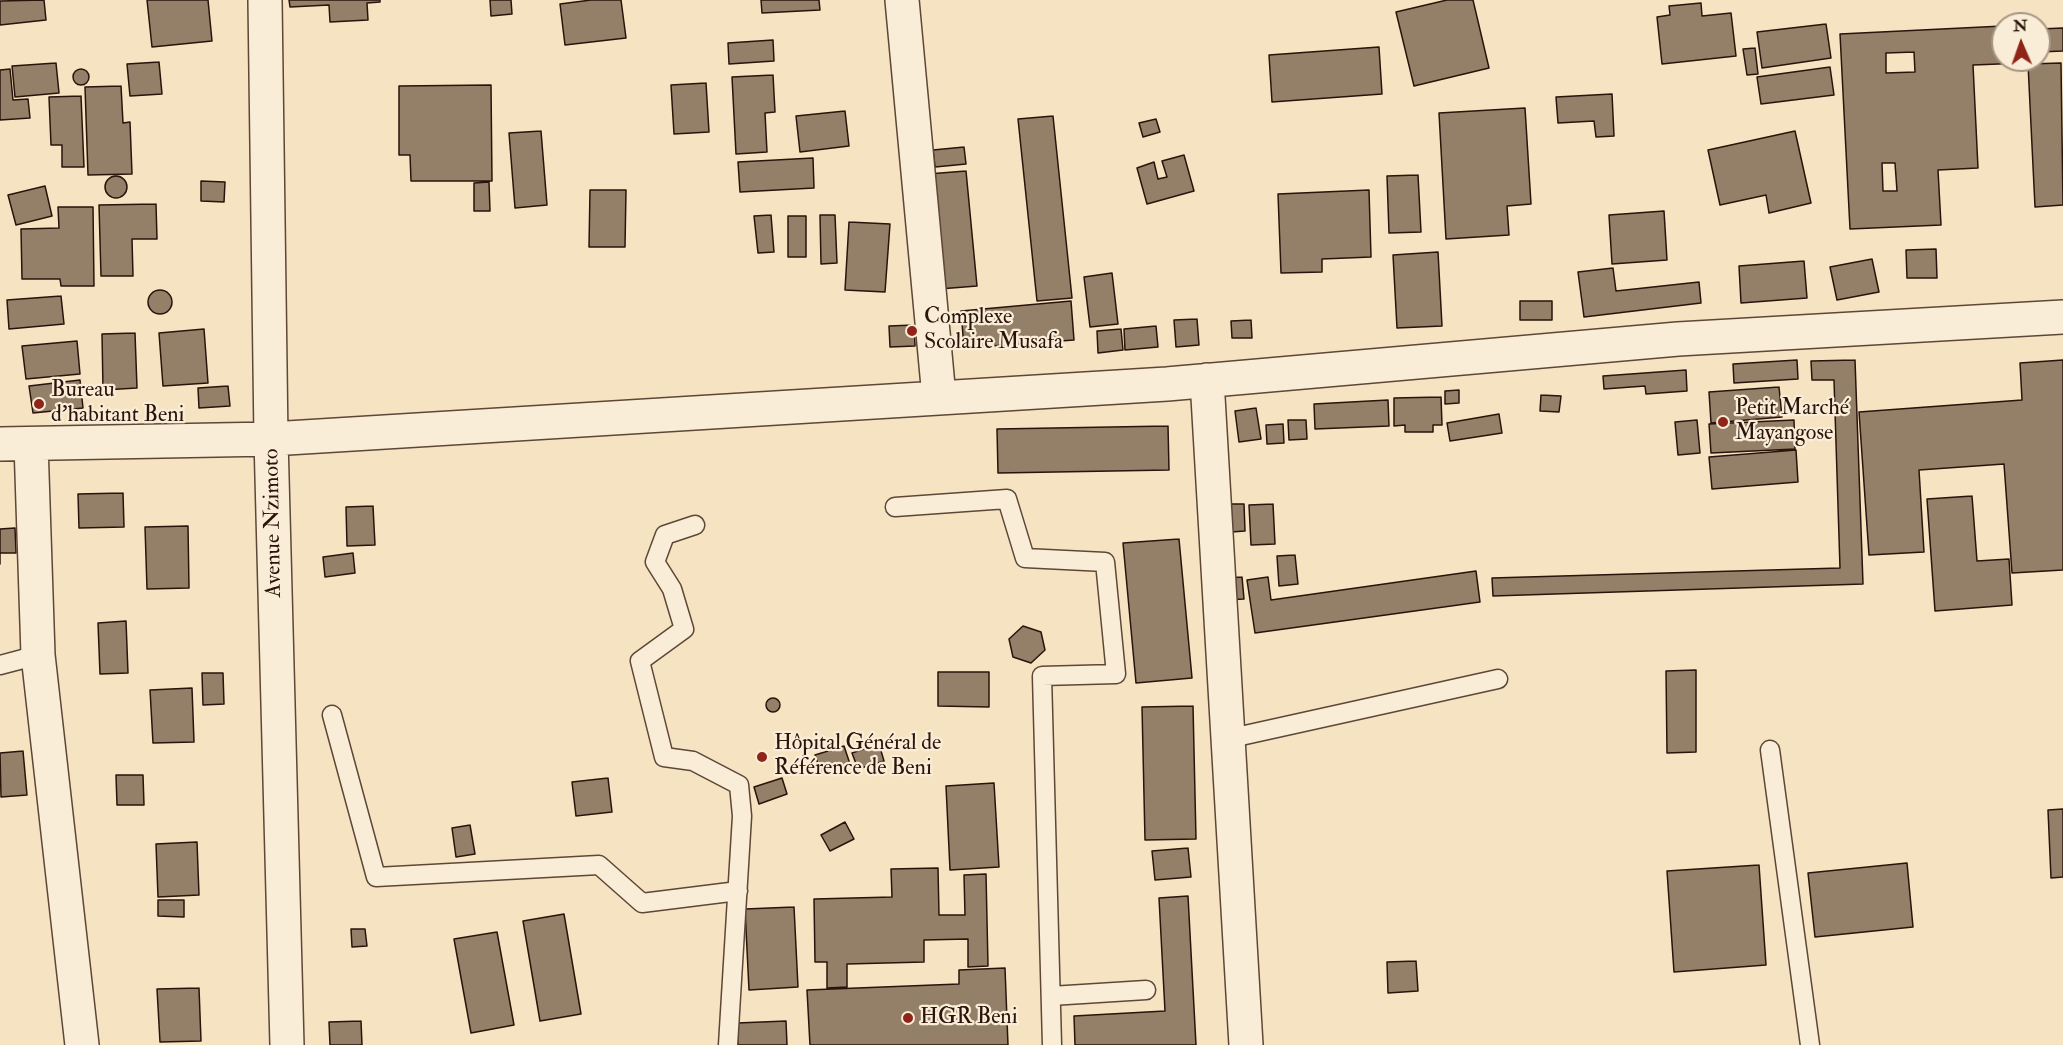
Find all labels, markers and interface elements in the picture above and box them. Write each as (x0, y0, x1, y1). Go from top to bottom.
north arrow (1991, 12, 2051, 72)
text: N (2013, 16, 2028, 36)
place label: Complexe Scolaire Musafa (924, 305, 1063, 356)
marker: Complexe Scolaire Musafa (905, 324, 919, 338)
place label: Bureau d'habitant Beni (51, 378, 184, 430)
place label: Petit Marché Mayangose (1735, 396, 1849, 448)
marker: Bureau d'habitant Beni (32, 397, 46, 411)
marker: Petit Marché Mayangose (1716, 415, 1730, 429)
street label: Avenue Nzimoto (259, 448, 289, 598)
place label: Hôpital Général de Référence de Beni (774, 731, 941, 782)
marker: Hôpital Général de Référence de Beni (755, 750, 769, 764)
place label: HGR Beni (920, 1005, 1018, 1031)
marker: HGR Beni (901, 1011, 915, 1025)

